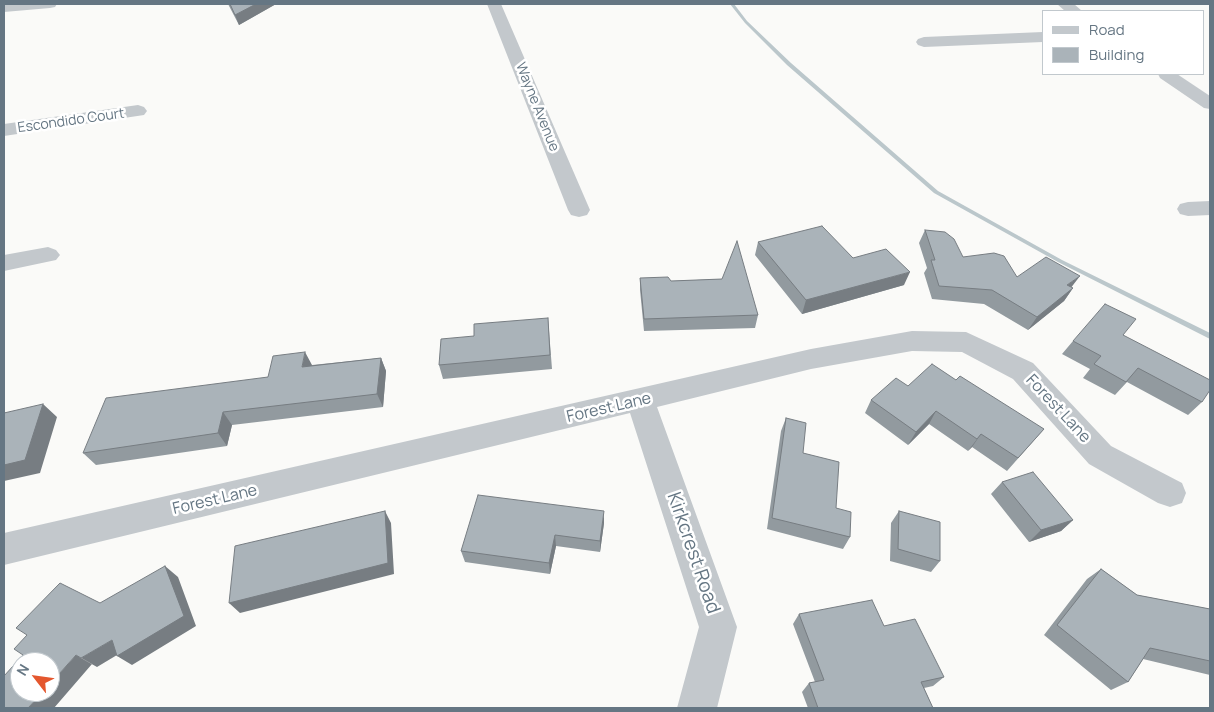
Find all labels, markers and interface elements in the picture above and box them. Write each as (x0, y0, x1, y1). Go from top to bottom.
legend (1042, 10, 1204, 75)
text: Road (1089, 19, 1125, 40)
text: Building (1089, 44, 1144, 65)
street label: Wayne Avenue (512, 60, 562, 154)
street label: Escondido Court (17, 105, 125, 137)
street label: Forest Lane (1022, 371, 1094, 447)
street label: Forest Lane (565, 389, 653, 427)
street label: Forest Lane (171, 481, 259, 519)
street label: Kirkcrest Road (662, 489, 724, 617)
north arrow (10, 652, 60, 702)
text: N (12, 661, 33, 679)

